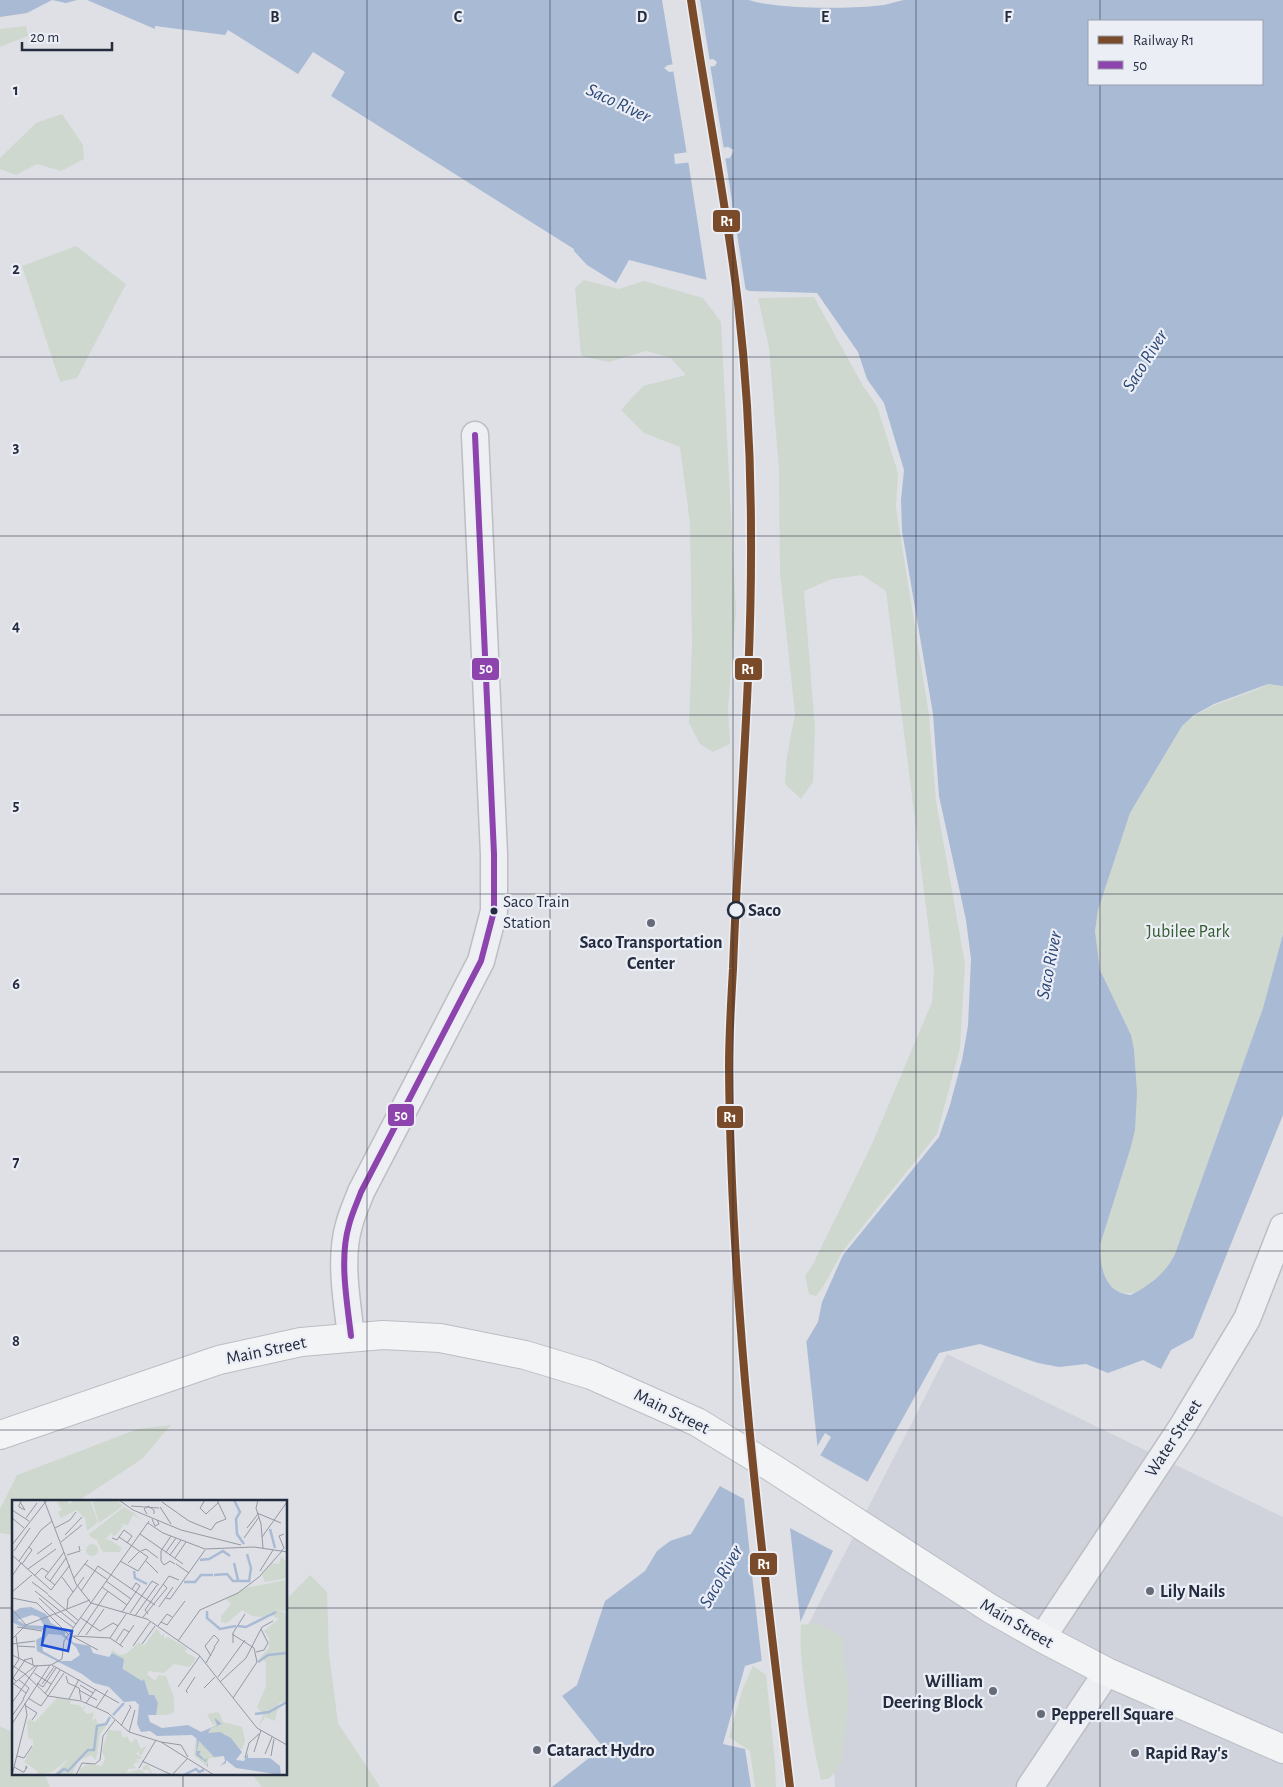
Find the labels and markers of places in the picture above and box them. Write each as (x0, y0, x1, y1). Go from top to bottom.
place label: Saco Train Station (503, 893, 570, 931)
marker: Saco (727, 901, 745, 919)
place label: Saco (748, 902, 781, 920)
marker: Saco Train Station (489, 906, 499, 916)
marker: Saco Transportation Center (645, 917, 657, 929)
place label: Saco Transportation Center (579, 934, 723, 973)
place label: Lily Nails (1160, 1583, 1225, 1601)
marker: Lily Nails (1144, 1585, 1156, 1597)
place label: William Deering Block (882, 1673, 983, 1712)
marker: William Deering Block (987, 1685, 999, 1697)
place label: Pepperell Square (1051, 1706, 1174, 1724)
marker: Pepperell Square (1035, 1708, 1047, 1720)
place label: Cataract Hydro (547, 1742, 655, 1760)
marker: Cataract Hydro (531, 1744, 543, 1756)
place label: Rapid Ray's (1145, 1745, 1228, 1763)
marker: Rapid Ray's (1129, 1747, 1141, 1759)

